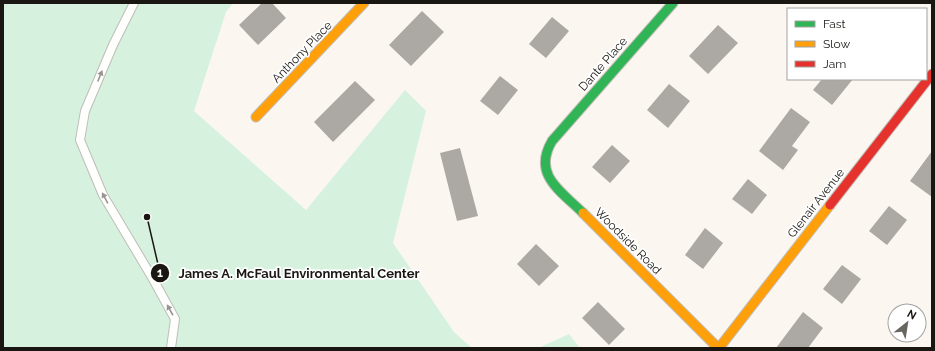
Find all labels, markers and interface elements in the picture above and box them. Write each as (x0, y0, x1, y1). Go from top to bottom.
legend (787, 8, 927, 80)
text: Fast (823, 17, 846, 31)
street label: Anthony Place (269, 18, 335, 86)
street label: Dante Place (576, 34, 630, 94)
text: Slow (823, 37, 850, 51)
text: Jam (823, 57, 846, 71)
one-way arrow (97, 70, 103, 82)
street label: Glenair Avenue (785, 166, 847, 240)
one-way arrow (102, 192, 109, 204)
street label: Woodside Road (592, 205, 664, 277)
callout: James A. McFaul Environmental Center (150, 261, 428, 286)
text: 1 (157, 266, 163, 280)
text: James A. McFaul Environmental Center (178, 266, 420, 281)
north arrow (887, 303, 927, 343)
one-way arrow (167, 305, 173, 316)
text: N (905, 307, 919, 323)

